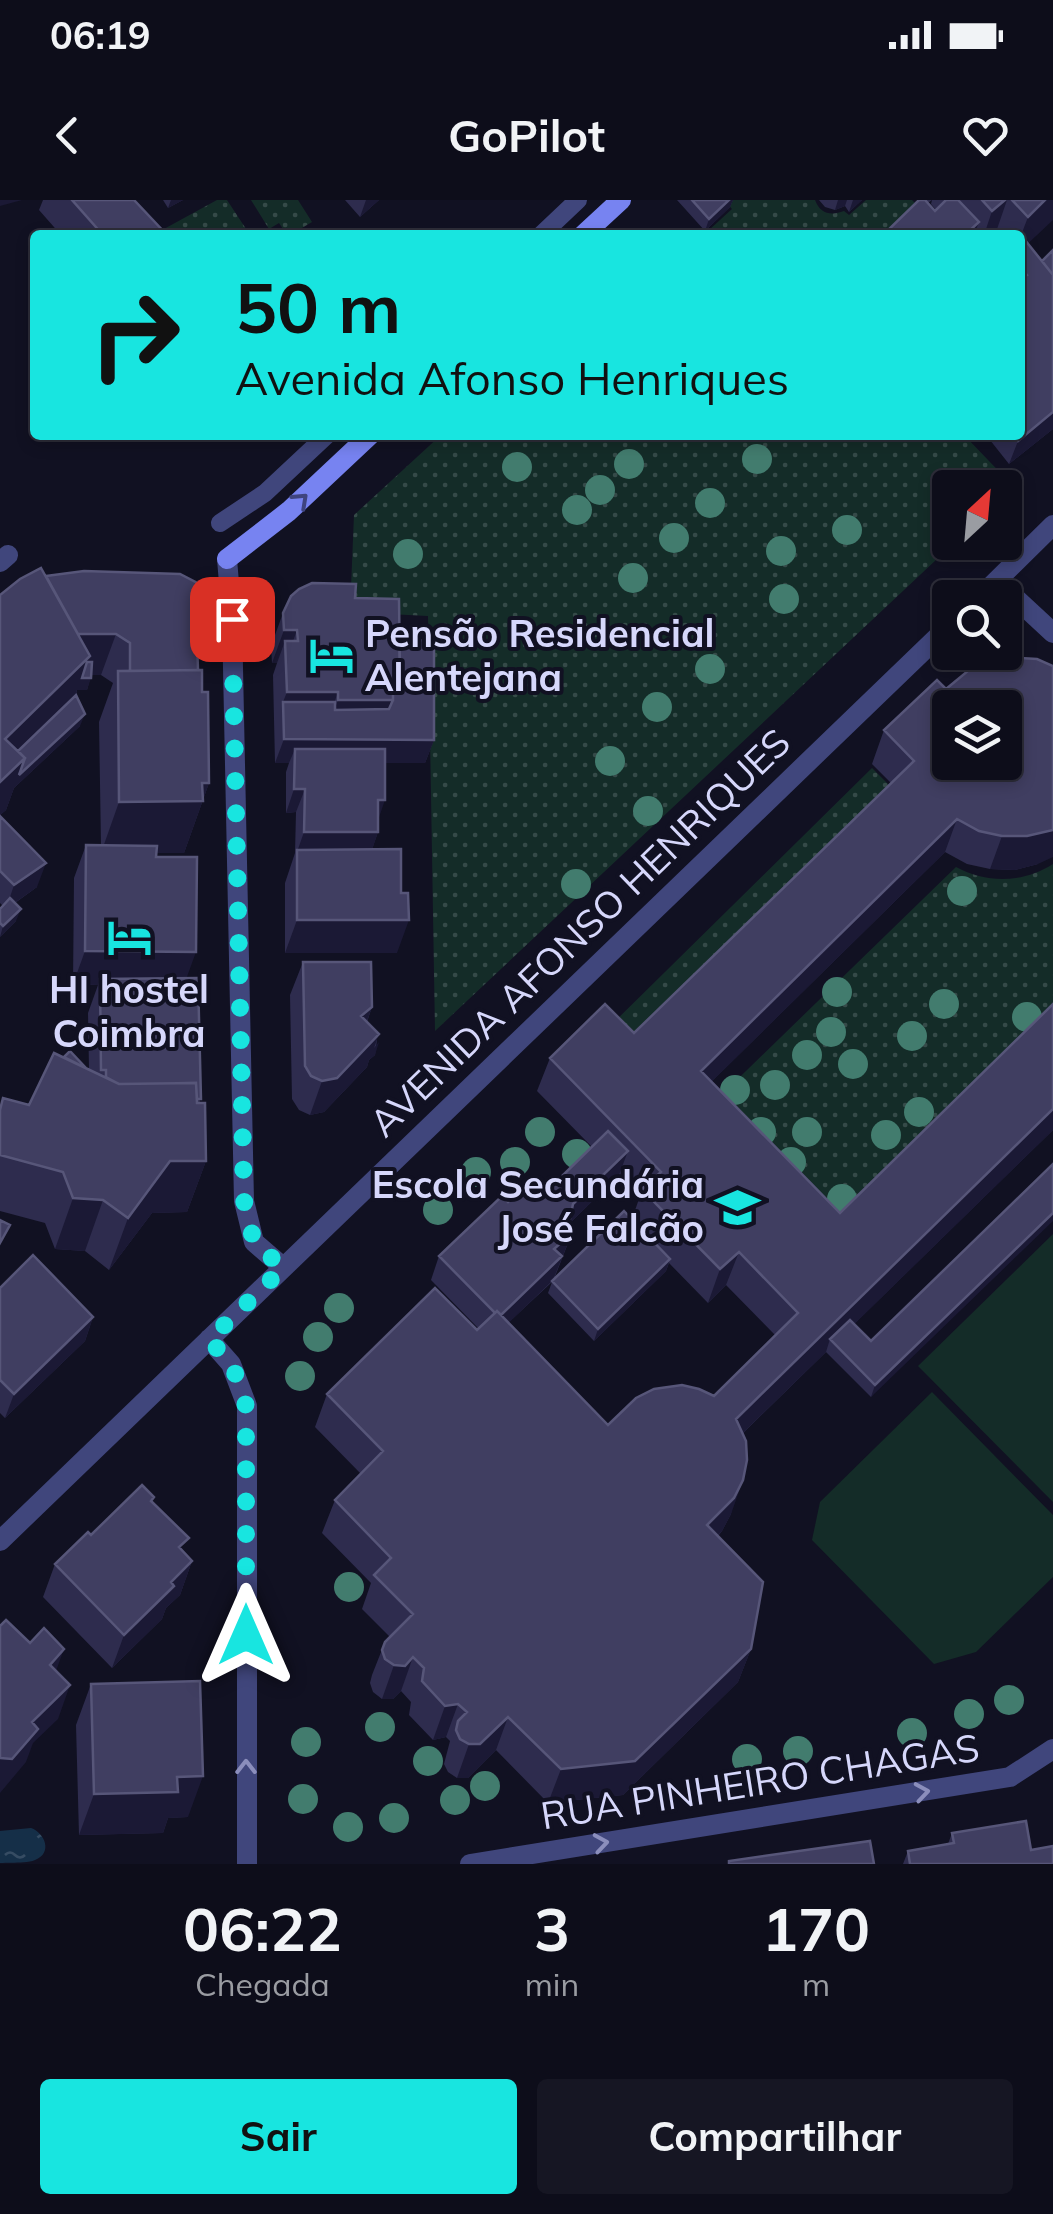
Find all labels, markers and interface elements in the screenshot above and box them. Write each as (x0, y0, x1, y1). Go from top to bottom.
text: 06:19 (50, 11, 151, 59)
text: GoPilot (448, 107, 605, 163)
icon: back (40, 108, 95, 163)
icon: heart (958, 108, 1013, 163)
text: 50 m (235, 263, 401, 351)
icon: right (70, 270, 200, 400)
text: Avenida Afonso Henriques (235, 350, 789, 406)
north arrow (932, 470, 1022, 560)
map controls (932, 470, 1022, 780)
one-way arrow (289, 493, 307, 511)
pin (190, 577, 275, 662)
button: search (932, 580, 1022, 670)
icon: arrive (205, 592, 260, 647)
place label: Pensão Residencial Alentejana (365, 609, 714, 701)
hotel icon: Pensão Residencial Alentejana (308, 632, 356, 680)
button: layers (932, 690, 1022, 780)
street label: AVENIDA AFONSO HENRIQUES (359, 718, 800, 1146)
hotel icon: HI hostel Coimbra (105, 914, 153, 962)
place label: HI hostel Coimbra (49, 965, 209, 1057)
place label: Escola Secundária José Falcão (372, 1160, 704, 1252)
school or university icon: Escola Secundária José Falcão (713, 1183, 761, 1231)
position arrow (194, 1583, 298, 1687)
street label: RUA PINHEIRO CHAGAS (537, 1723, 982, 1839)
one-way arrow (235, 1758, 257, 1774)
one-way arrow (913, 1782, 930, 1803)
one-way arrow (592, 1833, 609, 1854)
text: 06:22 (183, 1891, 342, 1966)
text: 3 (534, 1891, 570, 1966)
text: 170 (762, 1891, 870, 1966)
text: Chegada (195, 1964, 330, 2004)
text: min (525, 1964, 579, 2004)
text: m (802, 1964, 830, 2004)
button: Sair (40, 2079, 517, 2194)
button: Compartilhar (537, 2079, 1013, 2194)

